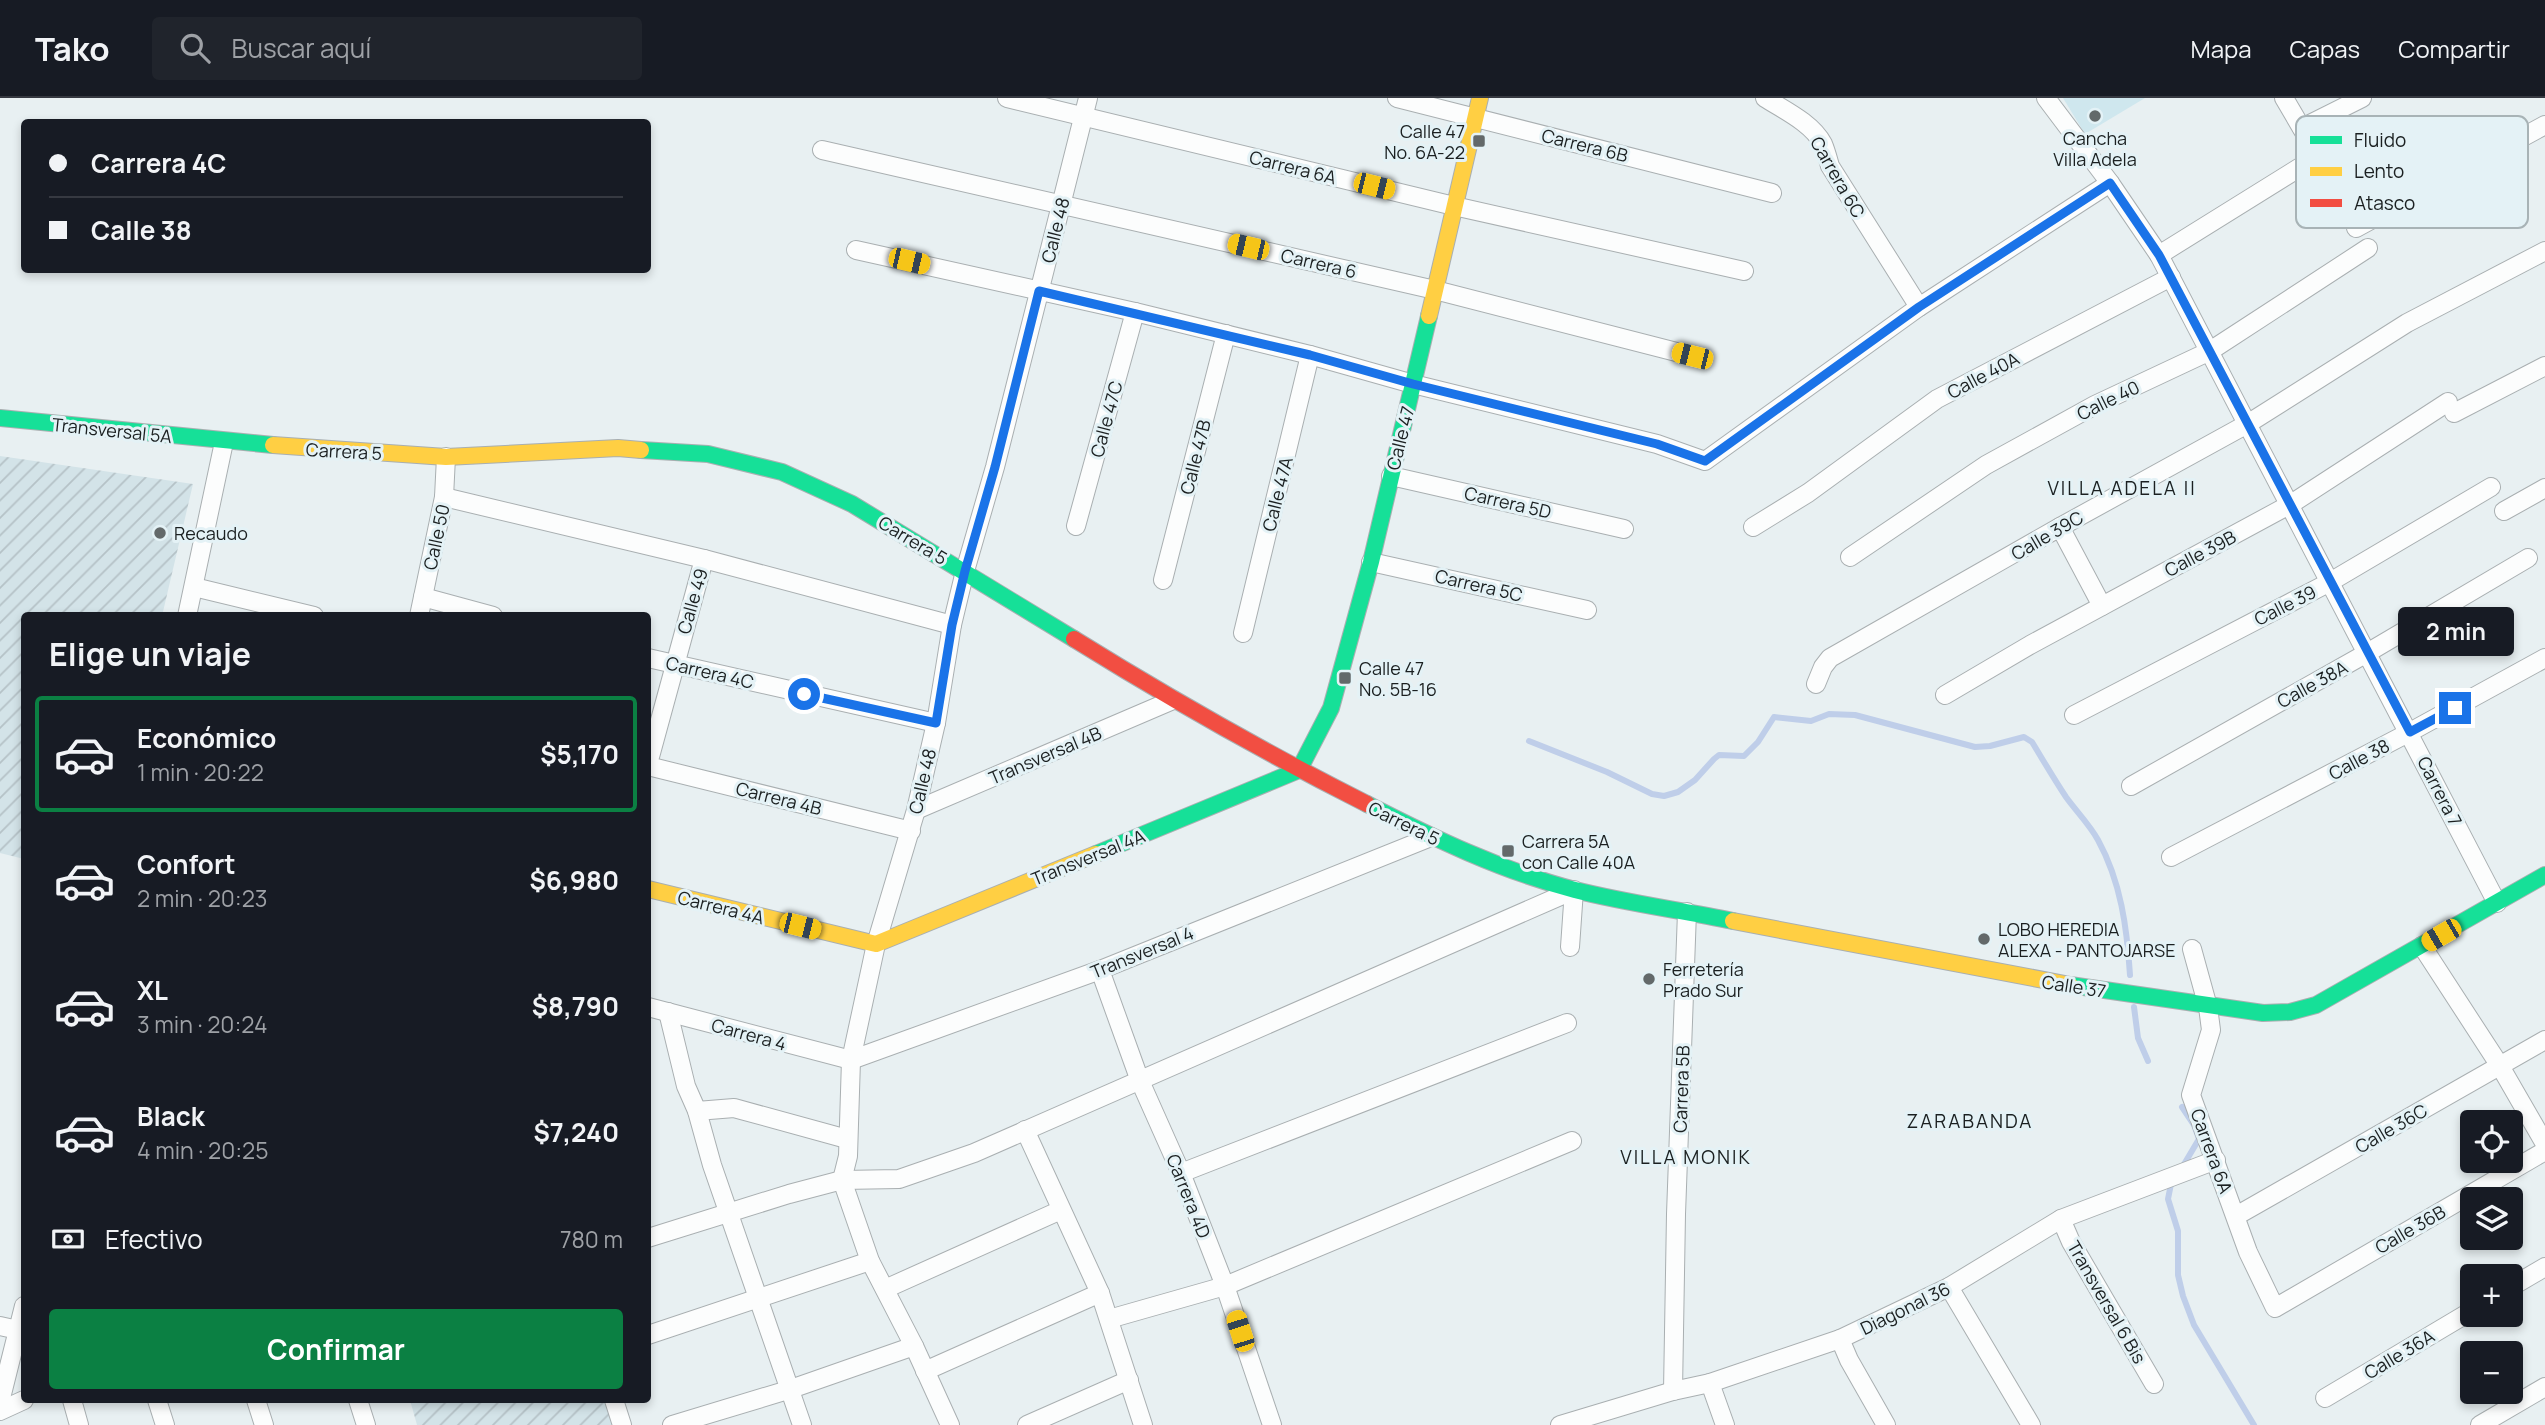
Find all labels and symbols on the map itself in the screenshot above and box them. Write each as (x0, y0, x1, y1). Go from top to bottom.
marker: Cancha Villa Adela (2087, 108, 2103, 124)
legend (2296, 116, 2528, 228)
place label: Calle 47 No. 6A-22 (1384, 119, 1465, 164)
street label: Carrera 6B (1539, 123, 1631, 167)
place label: Cancha Villa Adela (2053, 126, 2137, 171)
text: Fluido (2354, 127, 2406, 153)
street label: Carrera 6C (1805, 132, 1871, 222)
marker: Calle 47 No. 6A-22 (1471, 133, 1487, 149)
street label: Carrera 6A (1247, 145, 1339, 189)
text: Lento (2354, 158, 2404, 184)
car (1352, 171, 1397, 201)
text: Atasco (2354, 190, 2415, 216)
street label: Calle 48 (1035, 195, 1075, 265)
car (1226, 232, 1271, 262)
street label: Carrera 6 (1279, 243, 1359, 283)
car (887, 246, 932, 276)
car (1670, 341, 1715, 371)
street label: Calle 40A (1943, 346, 2024, 404)
street label: Calle 40 (2073, 375, 2143, 425)
street label: Calle 47C (1084, 378, 1128, 460)
street label: Calle 47 (1380, 404, 1420, 472)
street label: Transversal 5A (51, 412, 174, 448)
street label: Calle 47B (1174, 417, 1216, 497)
street label: Carrera 5 (305, 437, 383, 465)
street label: Calle 47A (1256, 454, 1298, 534)
district label: VILLA ADELA II (2047, 475, 2197, 501)
street label: Carrera 5D (1462, 480, 1554, 524)
street label: Calle 50 (417, 502, 455, 572)
street label: Calle 39C (2007, 505, 2087, 565)
street label: Carrera 5 (874, 510, 952, 570)
place label: Recaudo (174, 521, 248, 545)
street label: Calle 39B (2160, 524, 2240, 582)
marker: Recaudo (152, 525, 168, 541)
street label: Carrera 5C (1433, 563, 1525, 607)
street label: Calle 49 (671, 565, 713, 637)
street label: Calle 39 (2250, 579, 2320, 631)
callout: 2 min (2397, 606, 2513, 656)
street label: Carrera 4C (664, 650, 756, 694)
street label: Calle 38A (2272, 655, 2352, 713)
place label: Calle 47 No. 5B-16 (1359, 656, 1437, 701)
marker: Calle 47 No. 5B-16 (1337, 670, 1353, 686)
route start (788, 678, 820, 710)
route end (2439, 692, 2471, 724)
street label: Transversal 4B (985, 720, 1105, 790)
street label: Calle 38 (2324, 733, 2394, 785)
street label: Calle 48 (903, 746, 941, 816)
street label: Carrera 7 (2412, 752, 2468, 830)
street label: Carrera 4B (734, 776, 824, 820)
street label: Carrera 5 (1364, 795, 1444, 851)
street label: Transversal 4A (1028, 823, 1149, 891)
place label: Carrera 5A con Calle 40A (1522, 829, 1636, 874)
marker: Carrera 5A con Calle 40A (1500, 843, 1516, 859)
street label: Carrera 4A (675, 885, 767, 929)
car (778, 911, 823, 941)
car (2418, 915, 2465, 955)
place label: LOBO HEREDIA ALEXA - PANTOJARSE (1998, 917, 2175, 962)
street label: Transversal 4 (1087, 920, 1197, 984)
marker: LOBO HEREDIA ALEXA - PANTOJARSE (1976, 931, 1992, 947)
place label: Ferretería Prado Sur (1663, 957, 1744, 1002)
street label: Calle 37 (2040, 969, 2108, 1003)
marker: Ferretería Prado Sur (1641, 971, 1657, 987)
street label: Carrera 4 (709, 1013, 789, 1055)
street label: Carrera 5B (1667, 1045, 1695, 1133)
street label: Calle 36C (2351, 1098, 2431, 1158)
street label: Carrera 6A (2186, 1105, 2239, 1197)
district label: ZARABANDA (1907, 1108, 2033, 1134)
district label: VILLA MONIK (1620, 1144, 1752, 1170)
street label: Carrera 4D (1161, 1150, 1217, 1242)
street label: Calle 36B (2370, 1199, 2450, 1259)
street label: Transversal 6 Bis (2062, 1236, 2152, 1368)
street label: Diagonal 36 (1856, 1276, 1954, 1340)
car (1224, 1308, 1257, 1354)
street label: Calle 36A (2359, 1323, 2439, 1384)

